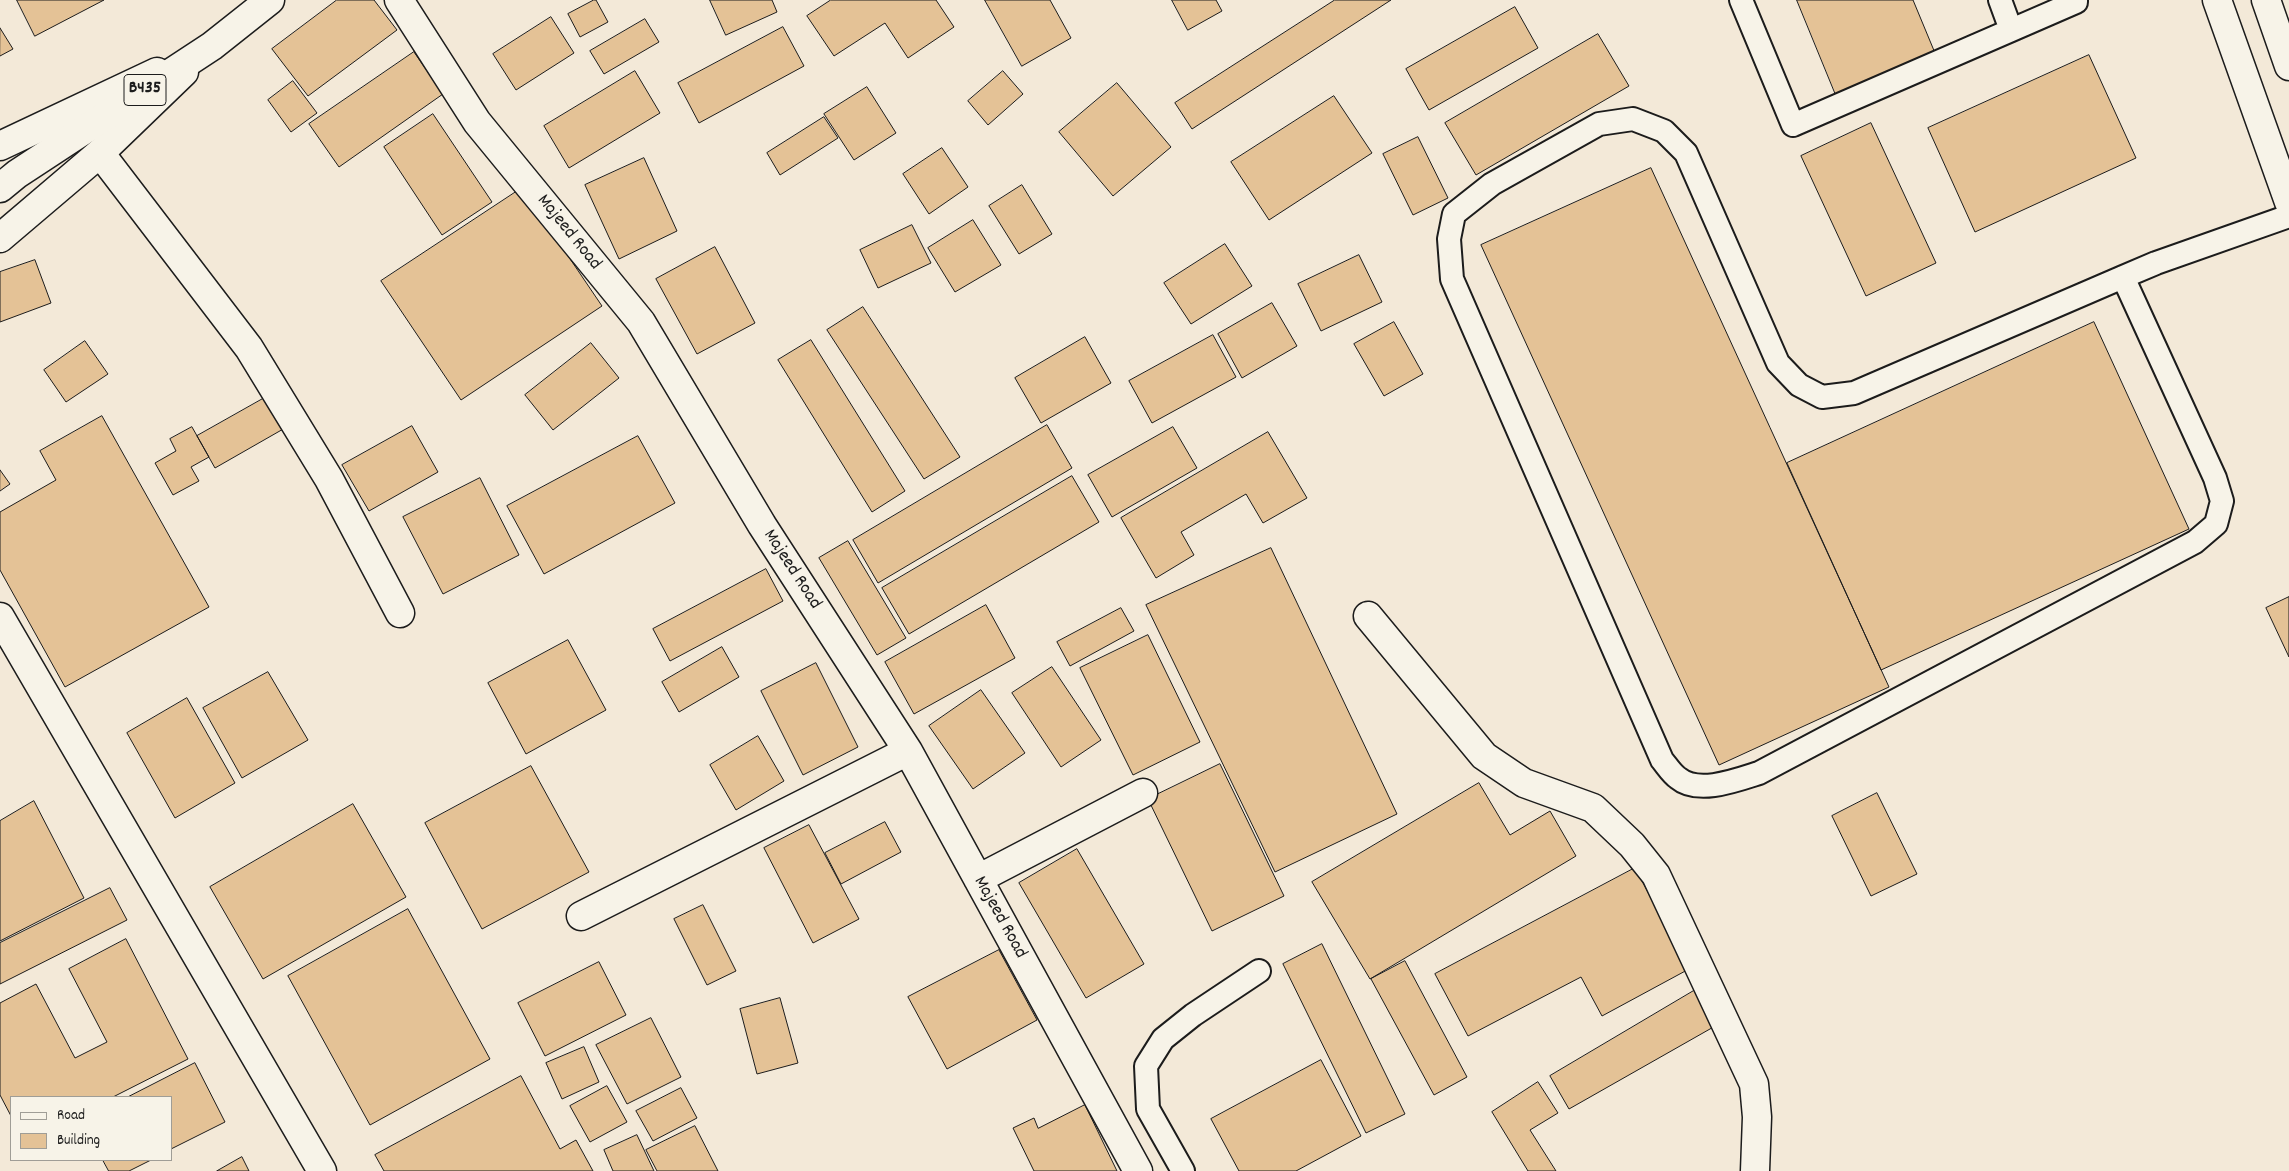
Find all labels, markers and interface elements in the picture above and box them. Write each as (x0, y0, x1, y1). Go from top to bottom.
road number: B435 (124, 74, 166, 106)
street label: Majeed Road (531, 191, 605, 275)
street label: Majeed Road (757, 526, 825, 614)
street label: Majeed Road (967, 873, 1031, 963)
legend (10, 1096, 172, 1161)
text: Road (57, 1105, 85, 1127)
text: Building (57, 1130, 100, 1152)

